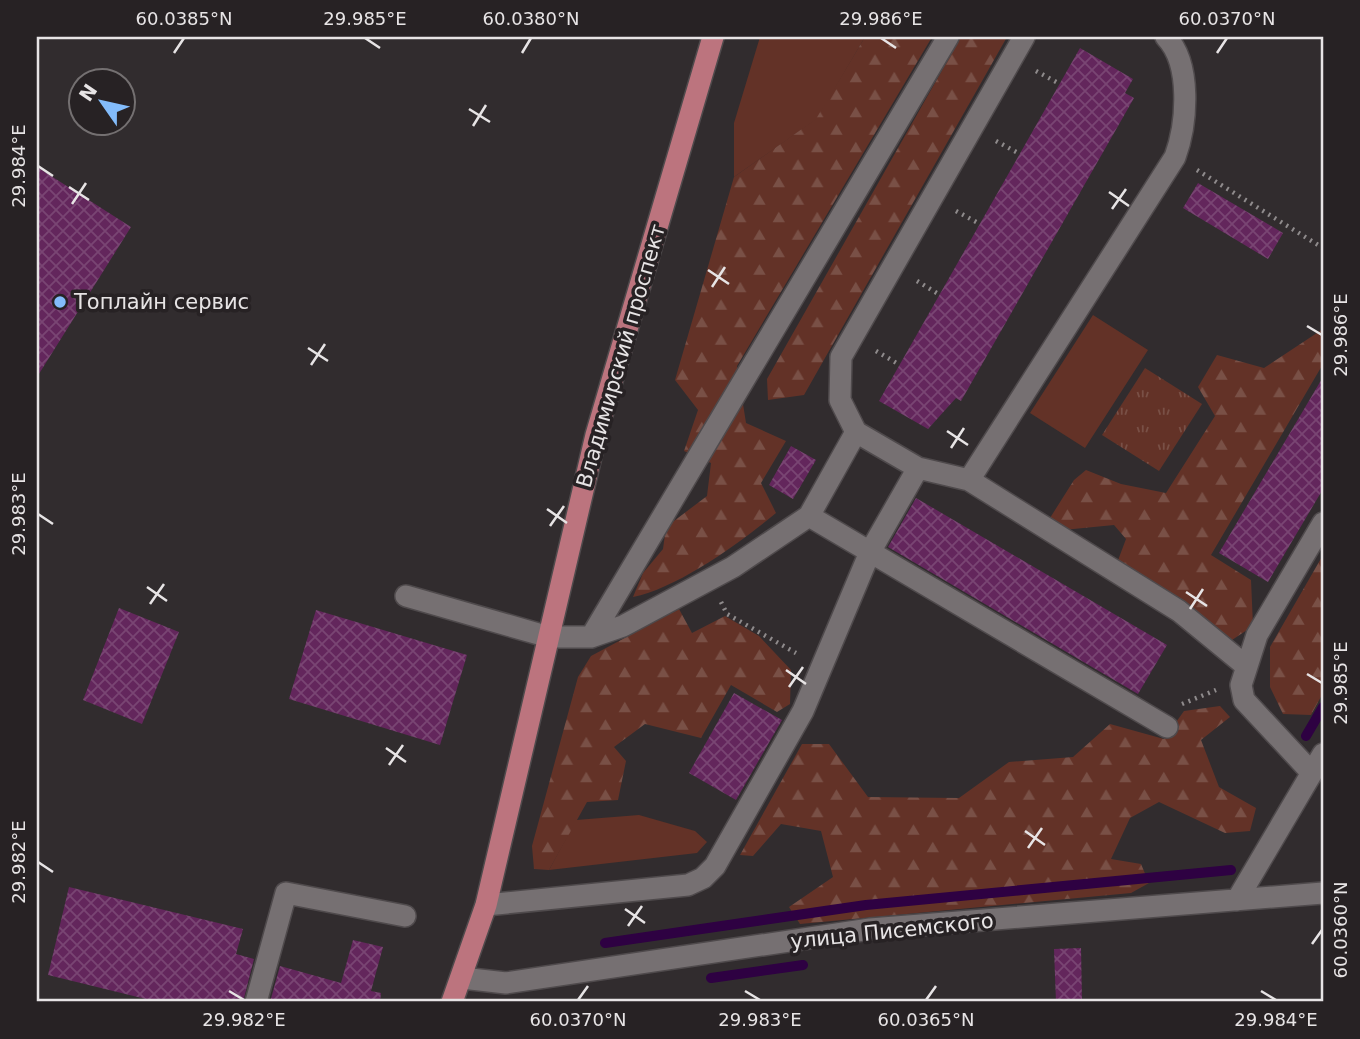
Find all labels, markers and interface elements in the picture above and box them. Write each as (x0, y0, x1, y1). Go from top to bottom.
text: 60.0385°N (136, 8, 232, 29)
text: 29.985°E (323, 8, 407, 29)
text: 60.0380°N (483, 8, 579, 29)
text: 29.986°E (839, 8, 923, 29)
text: 60.0370°N (1179, 8, 1275, 29)
north arrow (66, 66, 136, 136)
text: N (74, 80, 101, 105)
text: 29.984°E (8, 124, 29, 208)
street label: Владимирский проспект (572, 222, 670, 490)
place label: Топлайн сервис (73, 290, 249, 314)
text: 29.986°E (1330, 293, 1351, 377)
marker: Топлайн сервис (52, 294, 68, 310)
text: 29.983°E (8, 472, 29, 556)
text: 29.985°E (1330, 641, 1351, 725)
text: 29.982°E (8, 820, 29, 904)
text: 60.0360°N (1330, 882, 1351, 978)
street label: улица Писемского (789, 908, 995, 954)
text: 29.982°E (202, 1009, 286, 1030)
text: 60.0370°N (530, 1009, 626, 1030)
text: 29.983°E (718, 1009, 802, 1030)
text: 60.0365°N (878, 1009, 974, 1030)
text: 29.984°E (1234, 1009, 1318, 1030)

